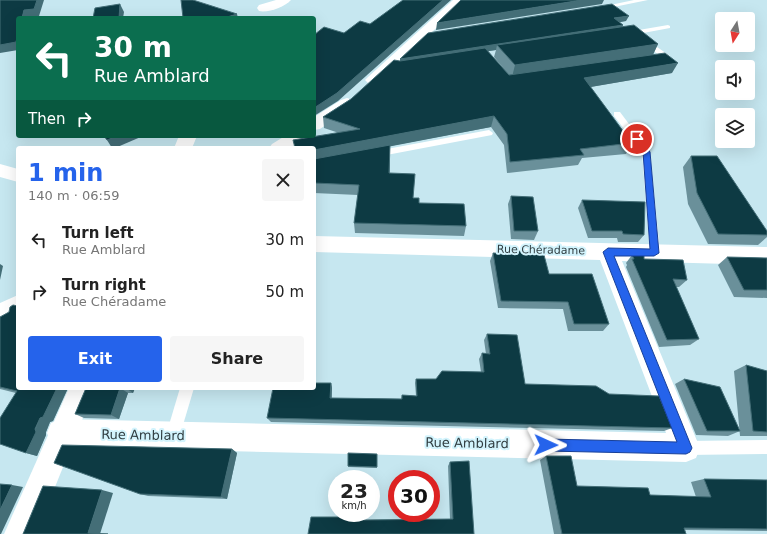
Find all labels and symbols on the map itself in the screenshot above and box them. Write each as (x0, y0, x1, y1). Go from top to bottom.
north arrow (715, 12, 755, 52)
pin (620, 122, 654, 156)
street label: Rue Chéradame (497, 243, 585, 257)
position arrow (525, 424, 567, 466)
street label: Rue Amblard (101, 427, 185, 443)
street label: Rue Amblard (425, 435, 509, 451)
speed limit sign: 30 (388, 470, 440, 522)

